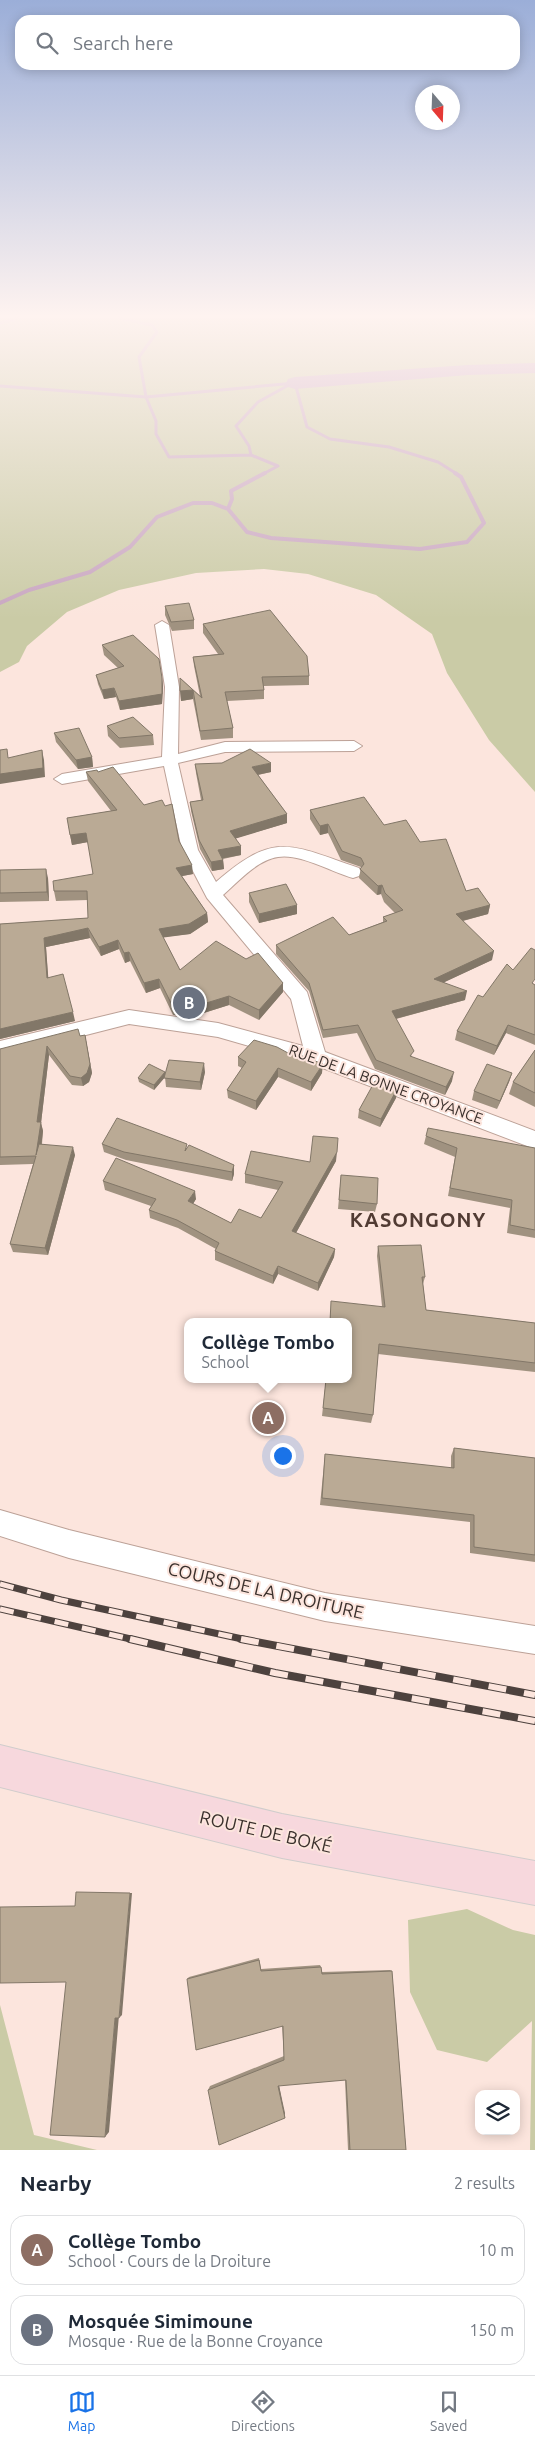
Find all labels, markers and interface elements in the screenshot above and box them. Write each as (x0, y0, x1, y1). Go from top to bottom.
search box (15, 15, 520, 70)
icon: search (33, 29, 61, 57)
text: Search here (73, 32, 173, 54)
north arrow (415, 85, 460, 130)
pin: B (173, 984, 205, 1022)
street label: RUE DE LA BONNE CROYANCE (287, 1041, 485, 1127)
district label: KASONGONY (350, 1208, 486, 1231)
popup (184, 1318, 352, 1383)
text: Collège Tombo (201, 1331, 335, 1353)
text: School (201, 1353, 249, 1371)
pin: A (252, 1399, 284, 1437)
your location (270, 1443, 296, 1469)
street label: COURS DE LA DROITURE (166, 1558, 366, 1622)
street label: ROUTE DE BOKÉ (198, 1805, 334, 1856)
map controls (475, 2090, 520, 2135)
button: layers (475, 2090, 520, 2135)
text: Nearby (20, 2171, 91, 2195)
text: 2 results (454, 2174, 515, 2192)
text: Collège Tombo (68, 2230, 201, 2252)
text: A (31, 2241, 43, 2259)
text: 10 m (478, 2241, 514, 2259)
text: School · Cours de la Droiture (68, 2252, 271, 2270)
text: Mosquée Simimoune (68, 2310, 253, 2332)
text: B (32, 2321, 42, 2339)
text: 150 m (469, 2321, 514, 2339)
text: Mosque · Rue de la Bonne Croyance (68, 2332, 323, 2350)
tab: Map (68, 2388, 96, 2434)
tab: Directions (231, 2388, 295, 2434)
tab: Saved (430, 2388, 467, 2434)

